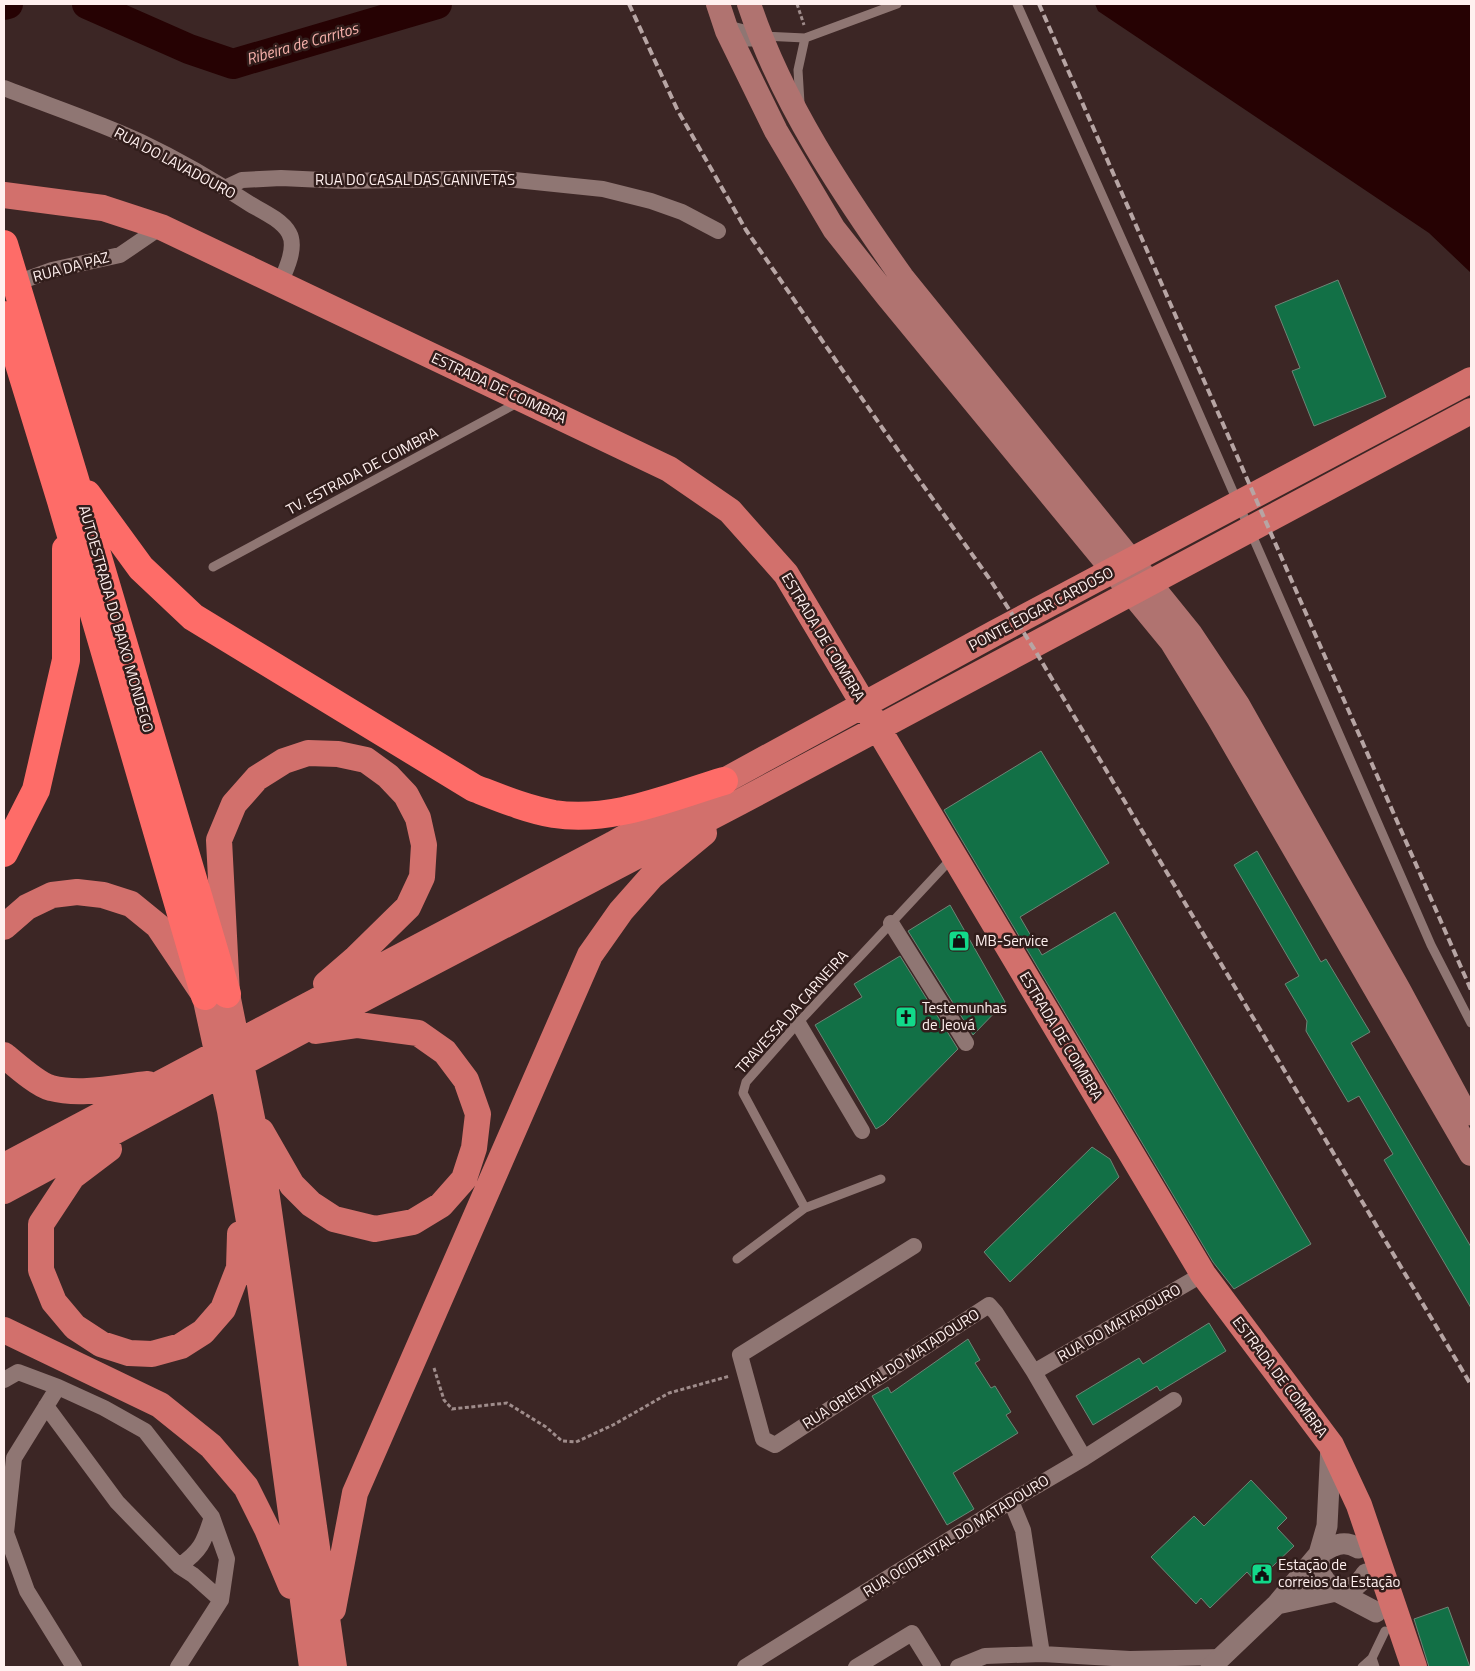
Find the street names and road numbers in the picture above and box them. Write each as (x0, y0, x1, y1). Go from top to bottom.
street label: RUA DO LAVADOURO (110, 121, 240, 205)
street label: RUA DO CASAL DAS CANIVETAS (315, 168, 515, 191)
street label: RUA DA PAZ (30, 245, 112, 288)
street label: ESTRADA DE COIMBRA (428, 346, 571, 429)
street label: TV. ESTRADA DE COIMBRA (282, 421, 442, 520)
street label: AUTOESTRADA DO BAIXO MONDEGO (73, 502, 160, 735)
street label: PONTE EDGAR CARDOSO (964, 561, 1117, 657)
street label: ESTRADA DE COIMBRA (776, 568, 871, 706)
street label: TRAVESSA DA CARNEIRA (730, 945, 853, 1078)
street label: ESTRADA DE COIMBRA (1014, 967, 1109, 1105)
street label: RUA DO MATADOURO (1053, 1278, 1185, 1367)
street label: RUA ORIENTAL DO MATADOURO (798, 1302, 984, 1435)
street label: ESTRADA DE COIMBRA (1227, 1311, 1334, 1442)
street label: RUA OCIDENTAL DO MATADOURO (858, 1469, 1053, 1602)

